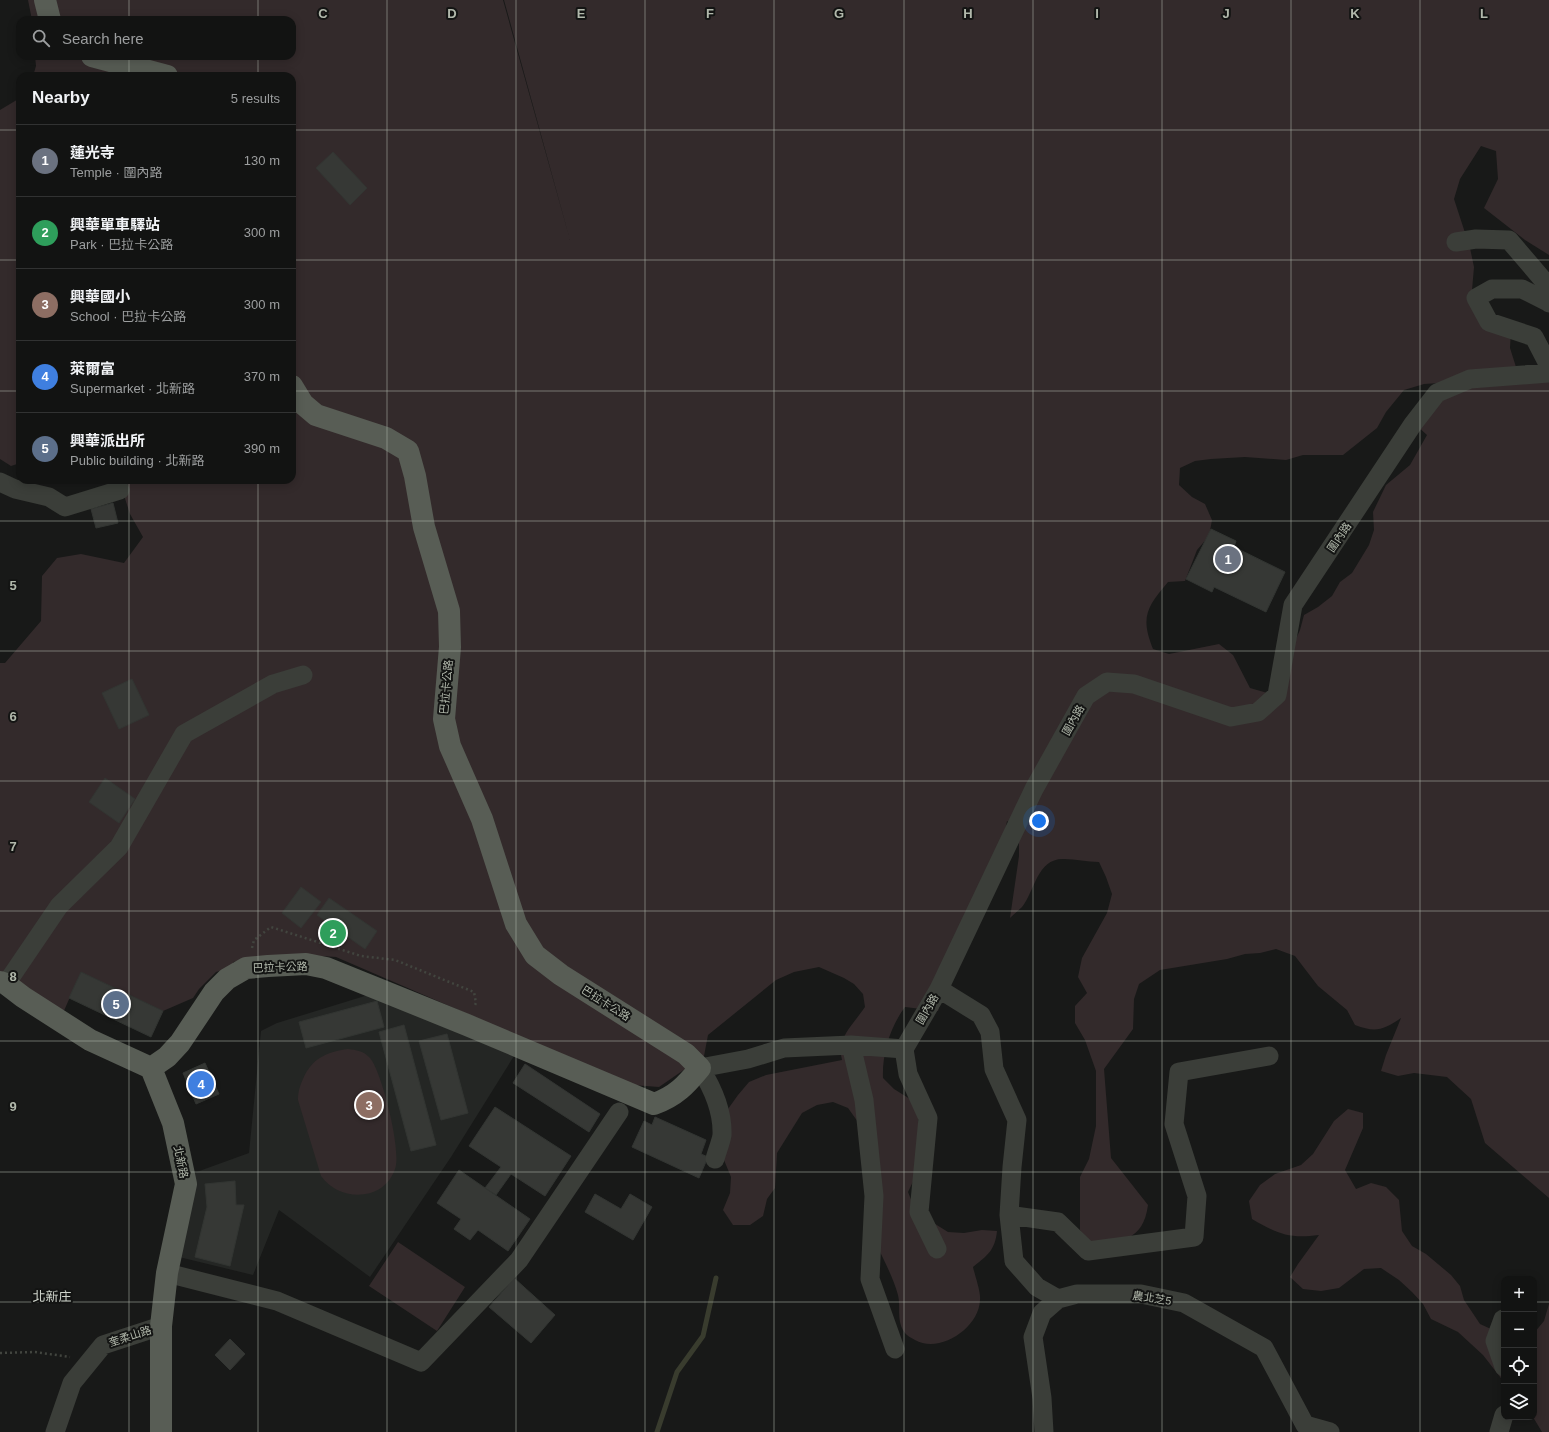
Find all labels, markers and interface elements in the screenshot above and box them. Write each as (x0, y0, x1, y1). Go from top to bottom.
text: C (318, 6, 328, 21)
text: D (447, 6, 457, 21)
text: E (577, 6, 586, 21)
text: F (706, 6, 714, 21)
text: G (834, 6, 844, 21)
text: H (963, 6, 973, 21)
text: I (1095, 6, 1099, 21)
text: J (1222, 6, 1230, 21)
text: K (1350, 6, 1360, 21)
text: L (1480, 6, 1488, 21)
search box (16, 16, 296, 60)
icon: search (30, 27, 52, 49)
text: Search here (62, 30, 144, 47)
text: Nearby (32, 88, 90, 107)
text: 5 results (231, 91, 280, 106)
text: 蓮光寺 (70, 144, 115, 161)
text: 1 (41, 153, 49, 168)
text: 130 m (244, 153, 280, 168)
text: Temple · 圍內路 (70, 165, 162, 180)
text: 興華單車驛站 (70, 216, 160, 233)
text: 2 (41, 225, 49, 240)
text: 300 m (244, 225, 280, 240)
text: Park · 巴拉卡公路 (70, 237, 173, 252)
text: 興華國小 (70, 288, 130, 305)
text: 3 (41, 297, 49, 312)
text: 300 m (244, 297, 280, 312)
text: School · 巴拉卡公路 (70, 309, 186, 324)
text: 萊爾富 (70, 360, 115, 377)
text: 4 (41, 369, 49, 384)
text: 370 m (244, 369, 280, 384)
text: Supermarket · 北新路 (70, 381, 195, 396)
text: 興華派出所 (70, 432, 145, 449)
text: 5 (41, 441, 49, 456)
text: 390 m (244, 441, 280, 456)
text: Public building · 北新路 (70, 453, 204, 468)
street label: 圍內路 (1325, 520, 1353, 554)
pin: 1 (1215, 544, 1241, 574)
text: 5 (9, 578, 17, 593)
street label: 巴拉卡公路 (438, 659, 454, 715)
street label: 圍內路 (1060, 703, 1086, 737)
text: 6 (9, 709, 17, 724)
your location (1029, 811, 1049, 831)
text: 7 (9, 839, 17, 854)
pin: 2 (320, 918, 346, 948)
street label: 巴拉卡公路 (252, 960, 308, 974)
text: 8 (9, 969, 17, 984)
street label: 巴拉卡公路 (579, 983, 633, 1023)
pin: 5 (103, 989, 129, 1019)
street label: 圍內路 (914, 992, 940, 1026)
pin: 4 (188, 1069, 214, 1099)
pin: 3 (356, 1090, 382, 1120)
text: 9 (9, 1099, 17, 1114)
street label: 北新路 (172, 1145, 190, 1179)
map controls (1501, 1276, 1537, 1420)
button: + (1501, 1276, 1537, 1312)
district label: 北新庄 (32, 1289, 72, 1304)
street label: 農北芝5 (1132, 1289, 1172, 1307)
button: − (1501, 1312, 1537, 1348)
street label: 奎柔山路 (107, 1323, 153, 1349)
button: locate (1501, 1348, 1537, 1384)
button: layers (1501, 1384, 1537, 1420)

